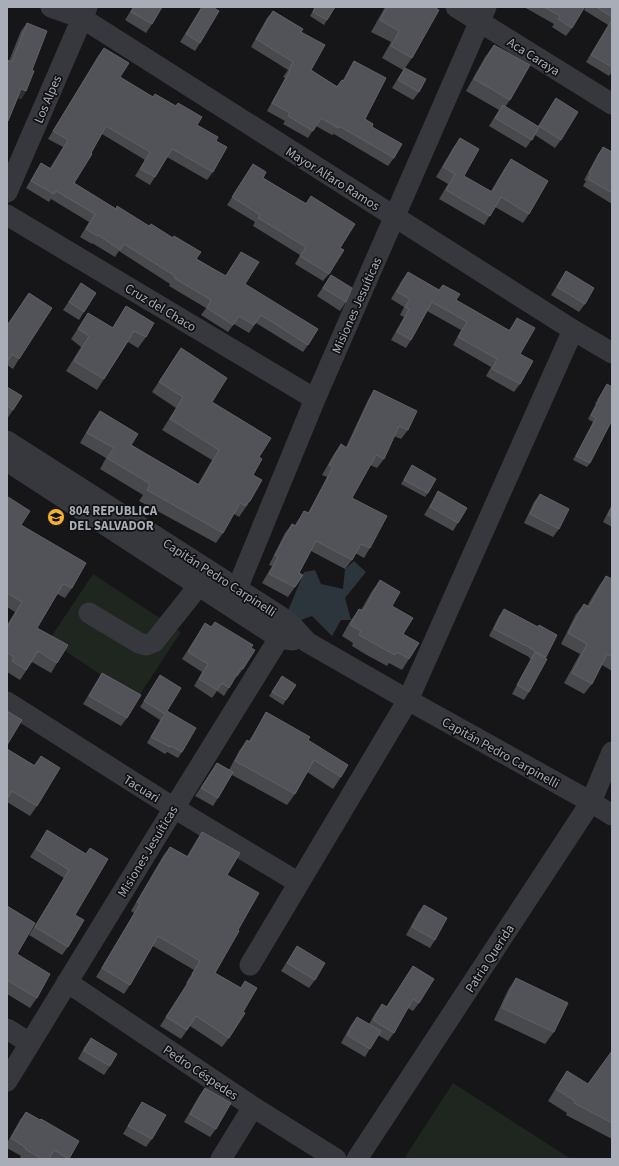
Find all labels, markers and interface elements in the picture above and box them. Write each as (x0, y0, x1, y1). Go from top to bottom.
street label: Aca Caraya (504, 34, 563, 80)
street label: Los Alpes (30, 72, 66, 126)
street label: Mayor Alfaro Ramos (282, 143, 383, 215)
street label: Misiones Jesuíticas (328, 254, 386, 356)
street label: Cruz del Chaco (121, 279, 200, 336)
place label: 804 REPUBLICA DEL SALVADOR (69, 502, 158, 535)
school or university icon: 804 REPUBLICA DEL SALVADOR (46, 507, 66, 527)
street label: Capitán Pedro Carpinelli (159, 534, 280, 621)
street label: Capitán Pedro Carpinelli (439, 713, 563, 793)
street label: Tacuari (120, 771, 163, 807)
street label: Misiones Jesuíticas (113, 802, 183, 901)
street label: Patria Querida (461, 921, 519, 996)
street label: Pedro Céspedes (159, 1041, 242, 1105)

